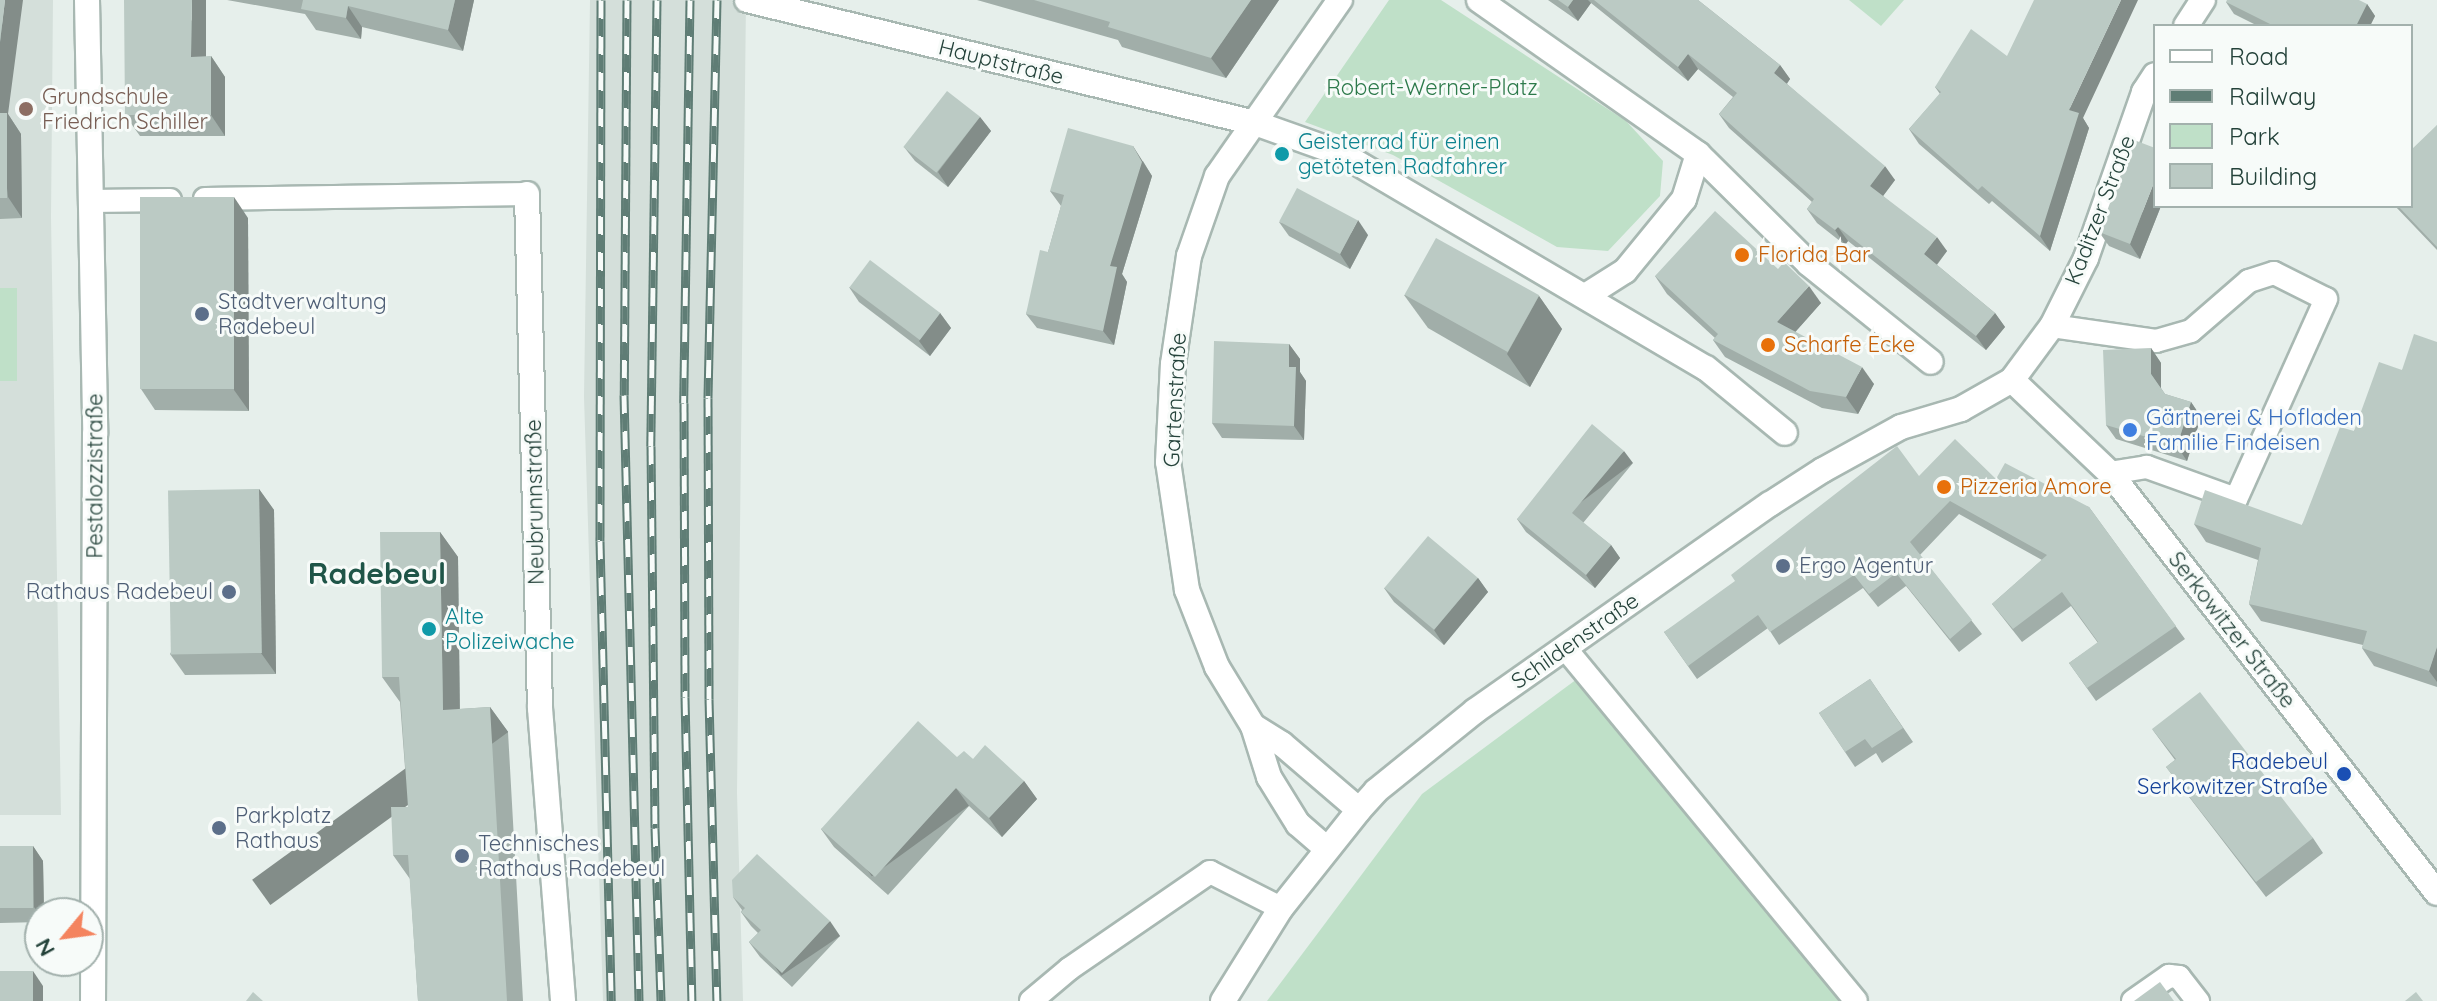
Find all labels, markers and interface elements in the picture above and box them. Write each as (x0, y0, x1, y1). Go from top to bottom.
legend (2153, 24, 2413, 208)
street label: Hauptstraße (936, 34, 1066, 90)
text: Road (2229, 41, 2289, 71)
park label: Robert-Werner-Platz (1326, 75, 1538, 101)
text: Railway (2229, 81, 2316, 111)
place label: Grundschule Friedrich Schiller (42, 83, 208, 134)
marker: Grundschule Friedrich Schiller (17, 100, 35, 118)
text: Park (2229, 121, 2280, 151)
place label: Geisterrad für einen getöteten Radfahrer (1298, 128, 1507, 180)
street label: Kaditzer Straße (2059, 132, 2141, 288)
marker: Geisterrad für einen getöteten Radfahrer (1273, 145, 1291, 163)
text: Building (2229, 161, 2317, 191)
place label: Florida Bar (1758, 242, 1871, 268)
marker: Florida Bar (1733, 246, 1751, 264)
place label: Stadtverwaltung Radebeul (218, 288, 387, 340)
marker: Stadtverwaltung Radebeul (193, 305, 211, 323)
street label: Gartenstraße (1158, 332, 1192, 468)
place label: Scharfe Ecke (1784, 332, 1915, 358)
marker: Scharfe Ecke (1759, 336, 1777, 354)
street label: Pestalozzistraße (82, 393, 108, 559)
place label: Gärtnerei & Hofladen Familie Findeisen (2146, 404, 2362, 456)
street label: Neubrunnstraße (520, 419, 550, 585)
marker: Gärtnerei & Hofladen Familie Findeisen (2121, 421, 2139, 439)
place label: Pizzeria Amore (1960, 474, 2112, 500)
marker: Pizzeria Amore (1935, 478, 1953, 496)
street label: Serkowitzer Straße (2163, 547, 2301, 713)
place label: Ergo Agentur (1799, 553, 1933, 579)
district label: Radebeul (308, 555, 446, 591)
marker: Ergo Agentur (1774, 557, 1792, 575)
place label: Rathaus Radebeul (26, 579, 213, 605)
marker: Rathaus Radebeul (220, 583, 238, 601)
street label: Schildenstraße (1506, 587, 1644, 695)
place label: Alte Polizeiwache (445, 603, 575, 654)
marker: Alte Polizeiwache (420, 620, 438, 638)
place label: Radebeul Serkowitzer Straße (2137, 748, 2328, 800)
marker: Radebeul Serkowitzer Straße (2335, 765, 2353, 783)
place label: Parkplatz Rathaus (235, 802, 331, 854)
marker: Parkplatz Rathaus (210, 819, 228, 837)
place label: Technisches Rathaus Radebeul (478, 830, 665, 882)
marker: Technisches Rathaus Radebeul (453, 847, 471, 865)
north arrow (24, 897, 104, 977)
text: N (29, 934, 61, 962)

